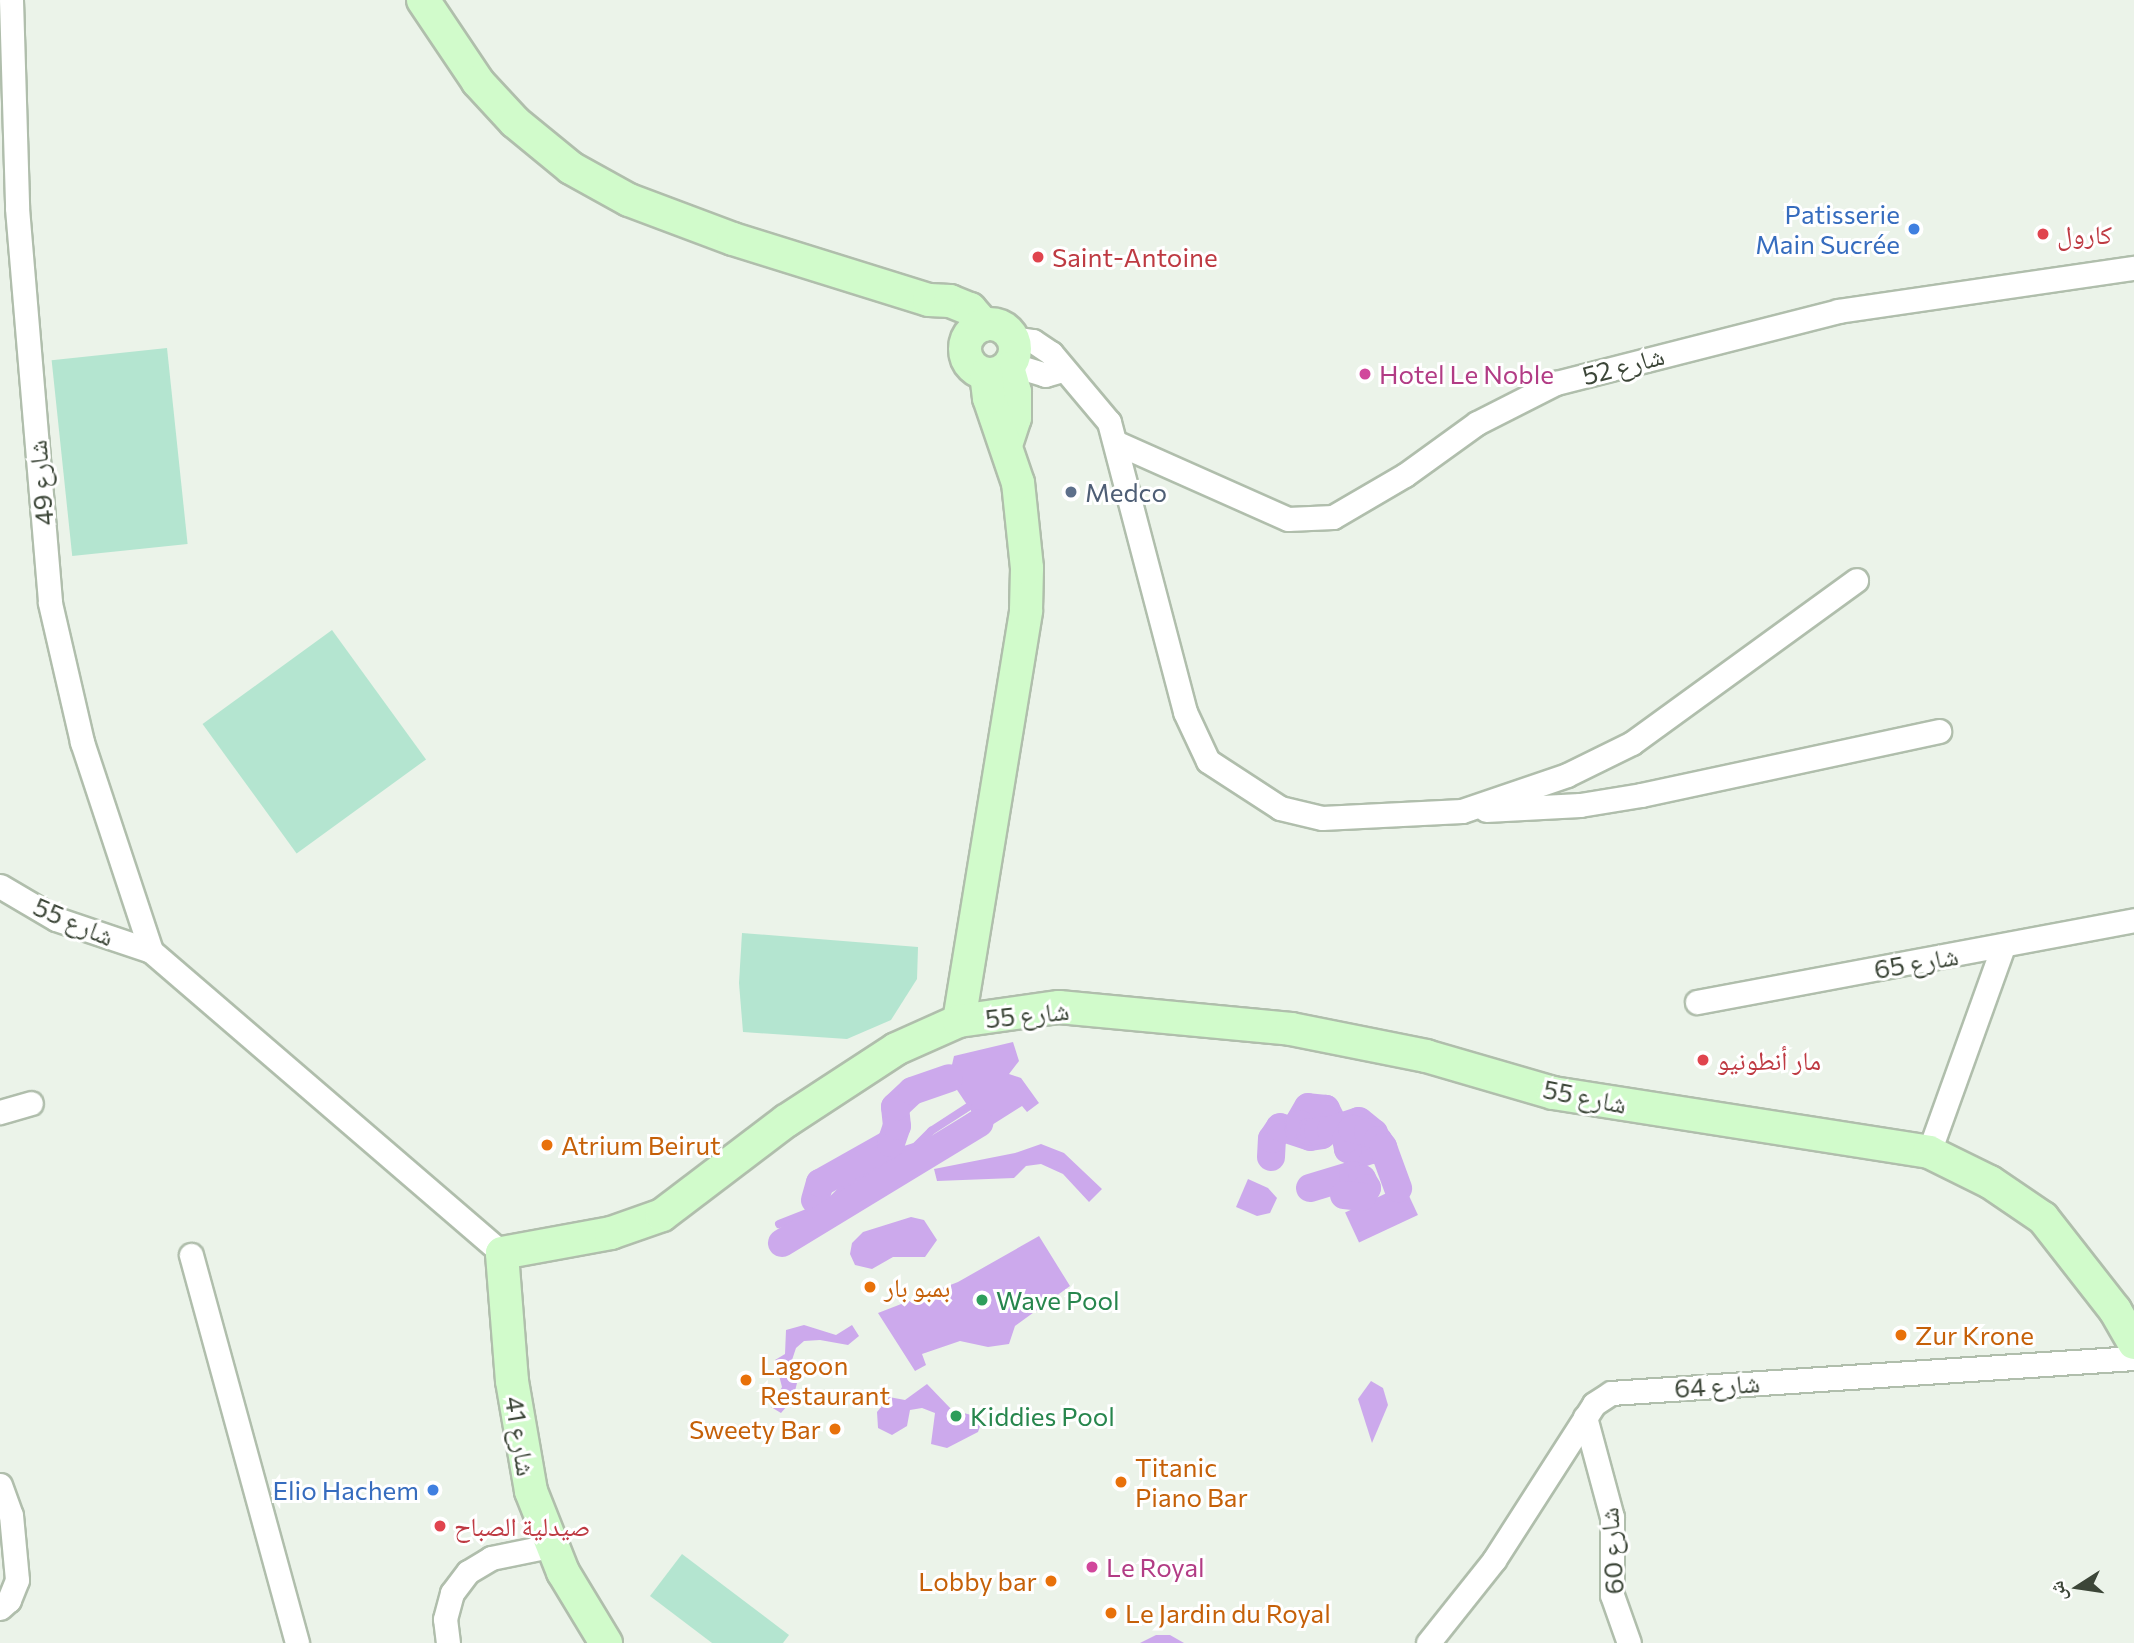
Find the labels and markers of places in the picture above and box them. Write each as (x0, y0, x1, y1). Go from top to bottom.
place label: Patisserie Main Sucrée (1755, 198, 1900, 260)
place label: كارول (2057, 218, 2112, 250)
marker: Patisserie Main Sucrée (1906, 221, 1922, 237)
marker: كارول (2035, 226, 2051, 242)
place label: Saint-Antoine (1052, 241, 1218, 273)
marker: Saint-Antoine (1030, 249, 1046, 265)
place label: Hotel Le Noble (1379, 358, 1554, 390)
marker: Hotel Le Noble (1357, 366, 1373, 382)
place label: Medco (1085, 476, 1167, 508)
marker: Medco (1063, 484, 1079, 500)
place label: مار أنطونيو (1717, 1044, 1821, 1076)
marker: مار أنطونيو (1695, 1052, 1711, 1068)
place label: Atrium Beirut (561, 1129, 721, 1161)
marker: Atrium Beirut (539, 1137, 555, 1153)
place label: بمبو بار (884, 1271, 950, 1303)
marker: بمبو بار (862, 1279, 878, 1295)
place label: Wave Pool (996, 1284, 1120, 1316)
marker: Wave Pool (974, 1292, 990, 1308)
place label: Zur Krone (1915, 1319, 2034, 1351)
marker: Zur Krone (1893, 1327, 1909, 1343)
place label: Lagoon Restaurant (760, 1349, 890, 1410)
marker: Lagoon Restaurant (738, 1372, 754, 1388)
place label: Kiddies Pool (970, 1400, 1115, 1432)
marker: Kiddies Pool (948, 1408, 964, 1424)
place label: Sweety Bar (689, 1413, 821, 1445)
marker: Sweety Bar (827, 1421, 843, 1437)
place label: Titanic Piano Bar (1135, 1451, 1248, 1512)
place label: Elio Hachem (273, 1474, 419, 1506)
marker: Titanic Piano Bar (1113, 1474, 1129, 1490)
marker: Elio Hachem (425, 1482, 441, 1498)
place label: صيدلية الصباح (454, 1510, 590, 1542)
marker: صيدلية الصباح (432, 1518, 448, 1534)
place label: Le Royal (1106, 1551, 1205, 1583)
marker: Le Royal (1084, 1559, 1100, 1575)
place label: Lobby bar (918, 1565, 1037, 1597)
marker: Lobby bar (1043, 1573, 1059, 1589)
place label: Le Jardin du Royal (1125, 1597, 1331, 1629)
marker: Le Jardin du Royal (1103, 1605, 1119, 1621)

